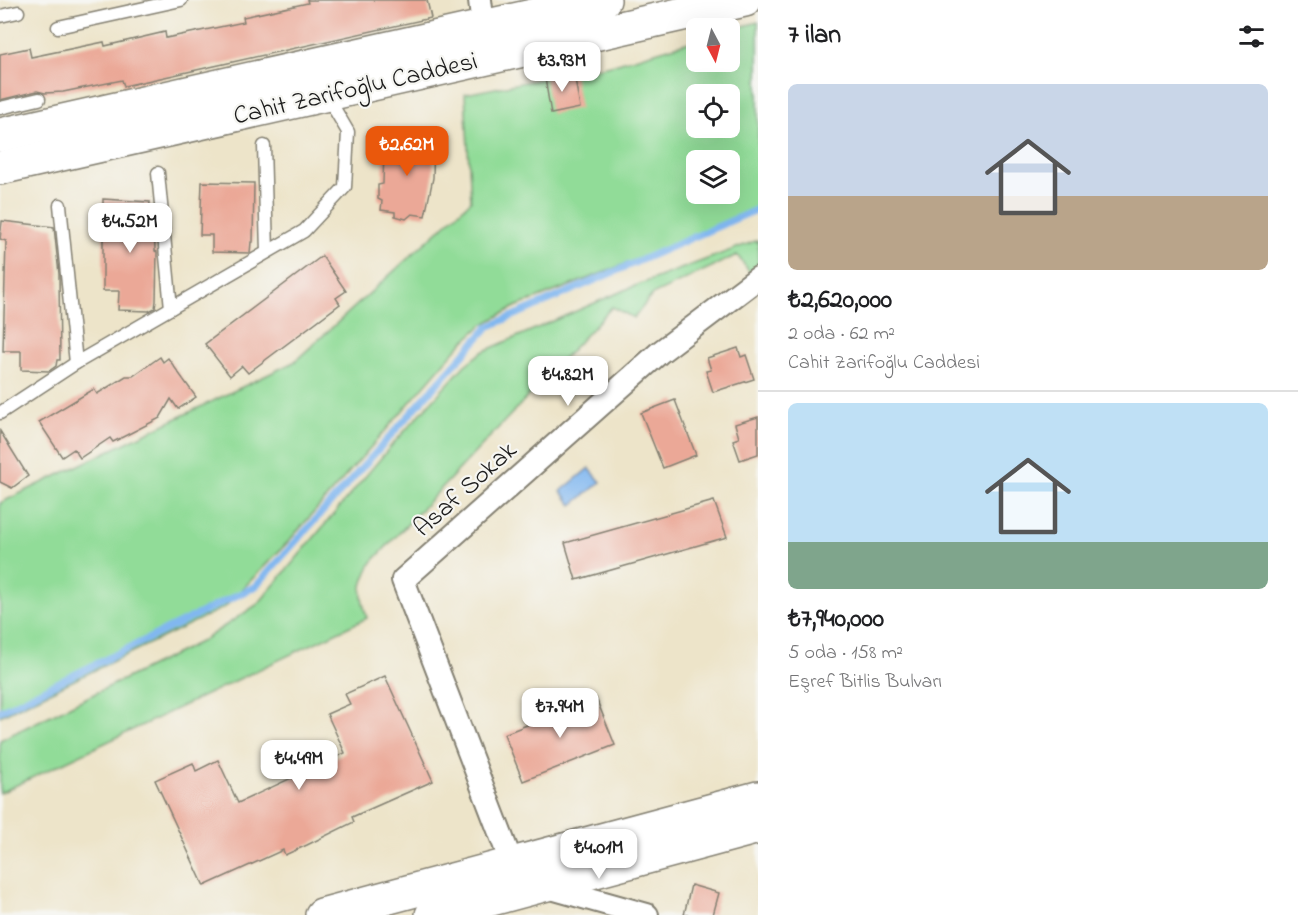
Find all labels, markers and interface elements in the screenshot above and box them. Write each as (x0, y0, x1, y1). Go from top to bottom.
text: 7 ilan (788, 17, 841, 55)
north arrow (686, 18, 740, 72)
map controls (686, 18, 740, 204)
icon: filters (1235, 20, 1268, 53)
pin: ₺3.93M (513, 42, 611, 93)
street label: Cahit Zarifoğlu Caddesi (230, 43, 482, 137)
text: ₺3.93M (538, 47, 586, 76)
button: locate (686, 84, 740, 138)
icon: home (974, 123, 1082, 231)
pin: ₺2.62M (358, 126, 456, 177)
text: ₺2.62M (380, 131, 434, 160)
button: layers (686, 150, 740, 204)
pin: ₺4.52M (81, 203, 179, 254)
text: ₺4.52M (102, 208, 158, 237)
text: ₺2,620,000 (788, 282, 892, 320)
text: 2 oda · 62 m² (788, 320, 895, 349)
text: Cahit Zarifoğlu Caddesi (788, 349, 980, 378)
pin: ₺4.82M (519, 356, 617, 407)
text: ₺4.82M (542, 361, 594, 390)
street label: Asaf Sokak (406, 433, 527, 547)
icon: home (974, 442, 1082, 550)
text: ₺7,940,000 (788, 601, 884, 639)
text: 5 oda · 158 m² (788, 639, 903, 668)
text: Eşref Bitlis Bulvarı (788, 668, 942, 697)
pin: ₺7.94M (511, 688, 609, 739)
text: ₺7.94M (536, 693, 584, 722)
pin: ₺4.49M (250, 740, 348, 791)
text: ₺4.49M (275, 745, 323, 774)
pin: ₺4.01M (550, 829, 648, 880)
text: ₺4.01M (574, 834, 624, 863)

